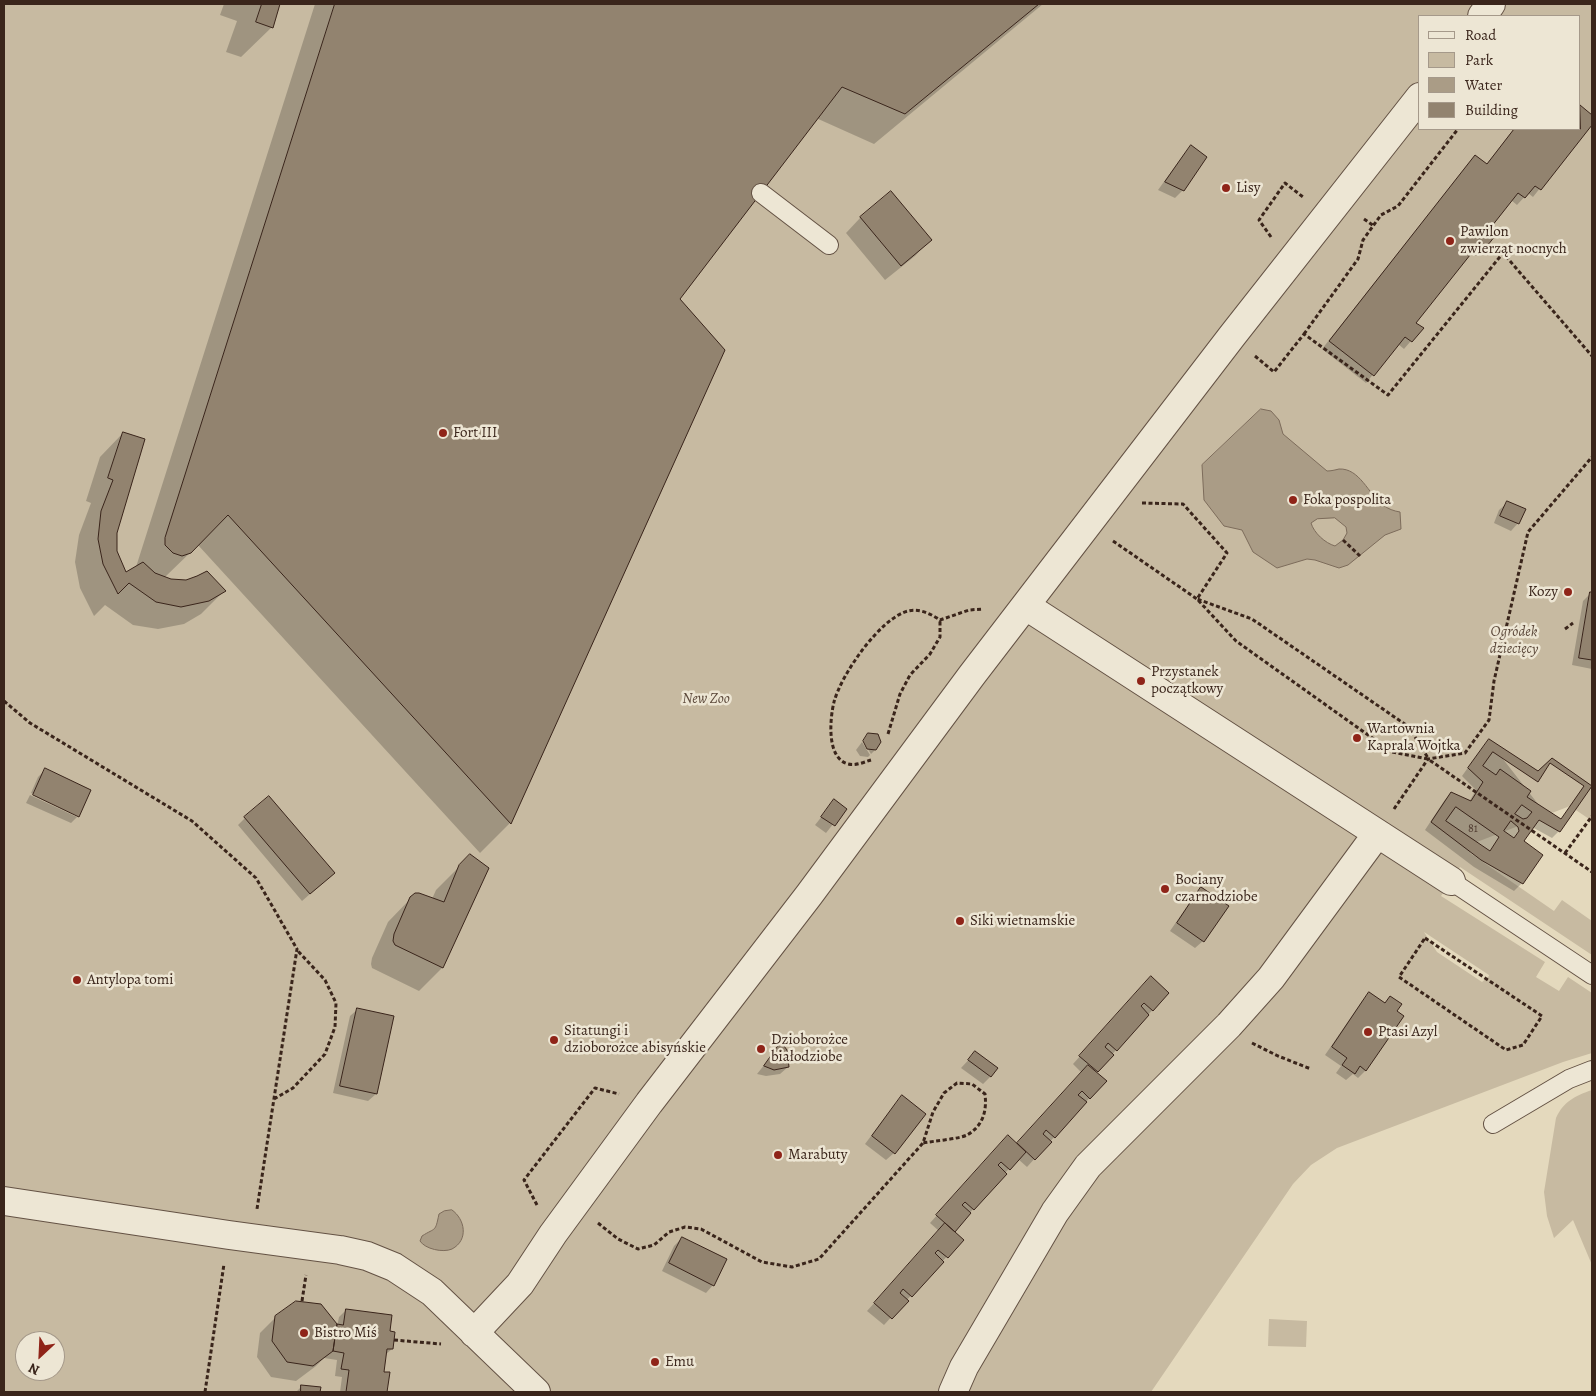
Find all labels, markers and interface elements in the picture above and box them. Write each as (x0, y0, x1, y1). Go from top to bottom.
legend (1418, 15, 1581, 130)
text: Road (1465, 25, 1496, 45)
text: Park (1465, 50, 1493, 70)
text: Water (1465, 75, 1502, 95)
text: Building (1465, 100, 1518, 120)
place label: Lisy (1236, 179, 1261, 197)
marker: Lisy (1220, 182, 1232, 194)
place label: Pawilon zwierząt nocnych (1460, 223, 1567, 258)
marker: Pawilon zwierząt nocnych (1444, 235, 1456, 247)
place label: Fort III (453, 424, 497, 442)
marker: Fort III (437, 427, 449, 439)
place label: Foka pospolita (1303, 491, 1391, 509)
marker: Foka pospolita (1287, 494, 1299, 506)
place label: Kozy (1528, 583, 1558, 601)
marker: Kozy (1562, 586, 1574, 598)
park label: Ogródek dziecięcy (1490, 623, 1538, 658)
place label: Przystanek początkowy (1151, 663, 1223, 698)
marker: Przystanek początkowy (1135, 675, 1147, 687)
park label: New Zoo (682, 690, 730, 708)
place label: Wartownia Kaprala Wojtka (1367, 720, 1461, 755)
marker: Wartownia Kaprala Wojtka (1351, 732, 1363, 744)
house number: 81 (1468, 822, 1478, 836)
place label: Bociany czarnodziobe (1175, 871, 1258, 906)
marker: Bociany czarnodziobe (1159, 883, 1171, 895)
place label: Siki wietnamskie (970, 912, 1075, 930)
marker: Siki wietnamskie (954, 915, 966, 927)
place label: Antylopa tomi (87, 971, 173, 989)
marker: Antylopa tomi (71, 974, 83, 986)
place label: Sitatungi i dzioborożce abisyńskie (564, 1022, 706, 1057)
place label: Ptasi Azyl (1378, 1023, 1437, 1041)
marker: Ptasi Azyl (1362, 1026, 1374, 1038)
place label: Dzioborożce białodziobe (771, 1031, 848, 1066)
marker: Sitatungi i dzioborożce abisyńskie (548, 1034, 560, 1046)
marker: Dzioborożce białodziobe (755, 1043, 767, 1055)
place label: Marabuty (788, 1146, 848, 1164)
marker: Marabuty (772, 1149, 784, 1161)
place label: Bistro Miś (314, 1324, 377, 1342)
marker: Bistro Miś (298, 1327, 310, 1339)
north arrow (15, 1331, 65, 1381)
place label: Emu (665, 1353, 694, 1371)
marker: Emu (649, 1356, 661, 1368)
text: N (25, 1358, 43, 1380)

